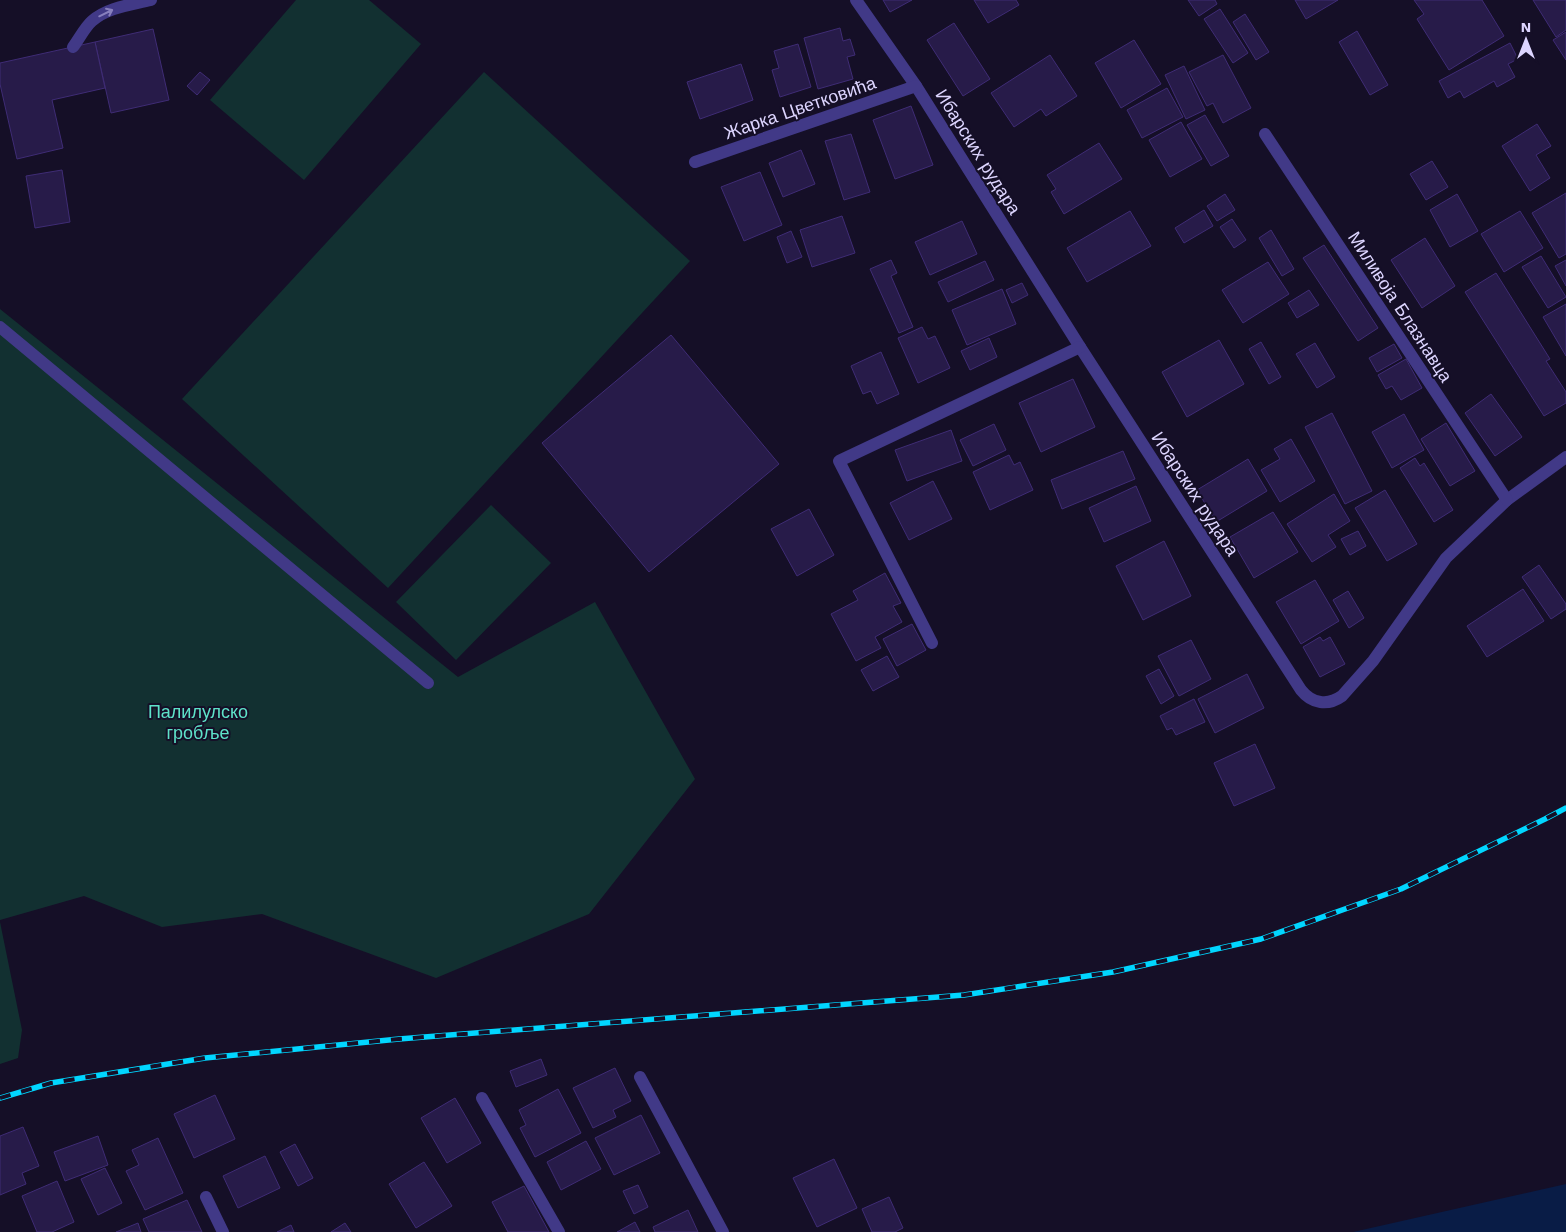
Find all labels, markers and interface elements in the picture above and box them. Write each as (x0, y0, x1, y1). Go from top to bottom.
one-way arrow (98, 8, 113, 18)
north arrow (1501, 15, 1551, 65)
text: N (1521, 19, 1531, 35)
street label: Жарка Цветковића (721, 71, 880, 143)
street label: Ибарских рудара (931, 85, 1026, 219)
street label: Миливоја Блазнавца (1344, 228, 1457, 387)
street label: Ибарских рудара (1147, 428, 1244, 561)
park label: Палилулско гробље (148, 701, 248, 743)

